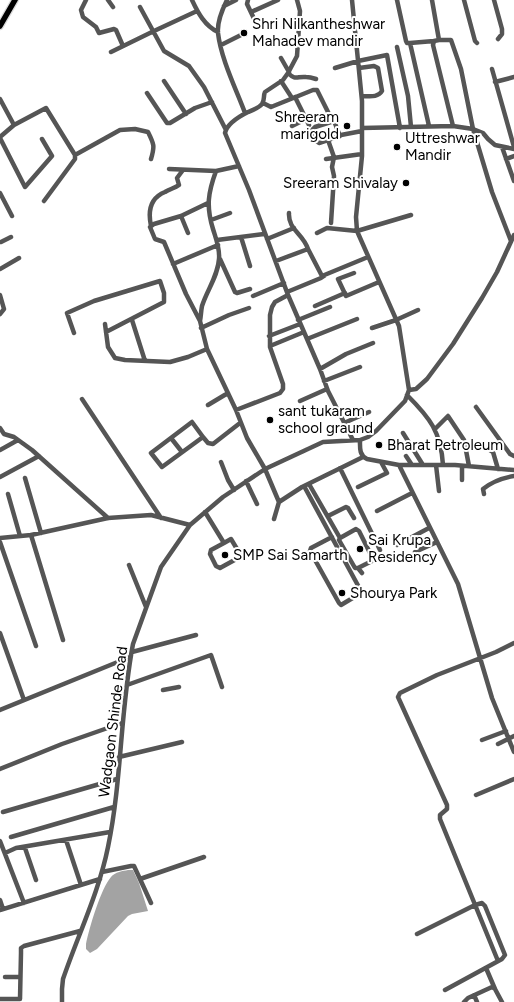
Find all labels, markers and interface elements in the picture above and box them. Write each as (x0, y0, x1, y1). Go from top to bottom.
place label: Shri Nilkantheshwar Mahadev mandir (252, 15, 385, 50)
marker: Shri Nilkantheshwar Mahadev mandir (239, 28, 249, 38)
place label: Shreeram marigold (274, 108, 339, 143)
marker: Shreeram marigold (342, 121, 352, 131)
place label: Uttreshwar Mandir (405, 129, 480, 164)
marker: Uttreshwar Mandir (392, 142, 402, 152)
place label: Sreeram Shivalay (283, 174, 398, 192)
marker: Sreeram Shivalay (401, 178, 411, 188)
place label: sant tukaram school graund (278, 402, 373, 437)
marker: sant tukaram school graund (265, 415, 275, 425)
place label: Bharat Petroleum (387, 436, 503, 454)
marker: Bharat Petroleum (374, 440, 384, 450)
place label: Sai Krupa Residency (368, 531, 437, 566)
marker: Sai Krupa Residency (355, 544, 365, 554)
place label: SMP Sai Samarth (233, 546, 348, 564)
marker: SMP Sai Samarth (220, 550, 230, 560)
place label: Shourya Park (350, 584, 438, 602)
marker: Shourya Park (337, 588, 347, 598)
street label: Wadgaon Shinde Road (95, 645, 131, 799)

